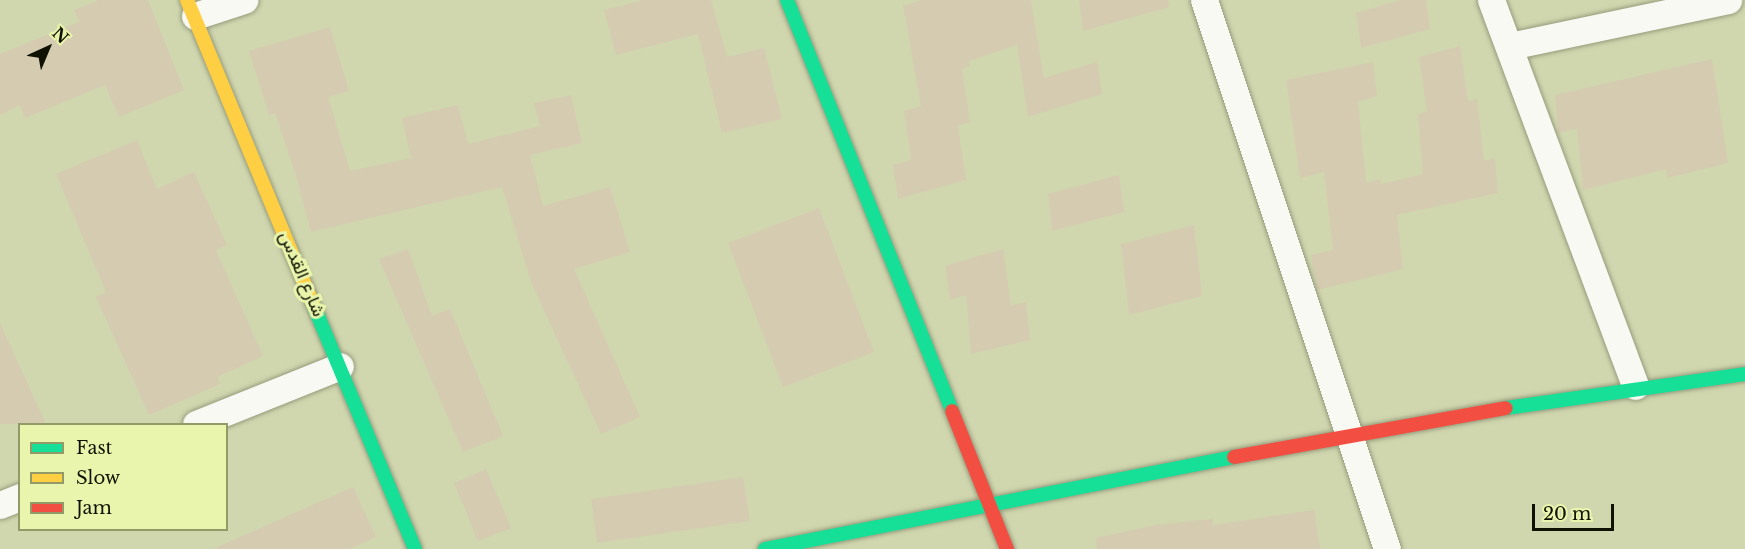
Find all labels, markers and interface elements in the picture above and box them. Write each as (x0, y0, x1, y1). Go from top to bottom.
north arrow (18, 18, 78, 78)
text: N (48, 23, 73, 47)
street label: شارع القدس (274, 228, 330, 320)
legend (18, 423, 228, 531)
text: Fast (76, 437, 112, 459)
text: Slow (76, 467, 120, 489)
scale bar (1535, 492, 1618, 530)
text: Jam (76, 497, 112, 519)
text: 20 m (1543, 503, 1591, 525)

